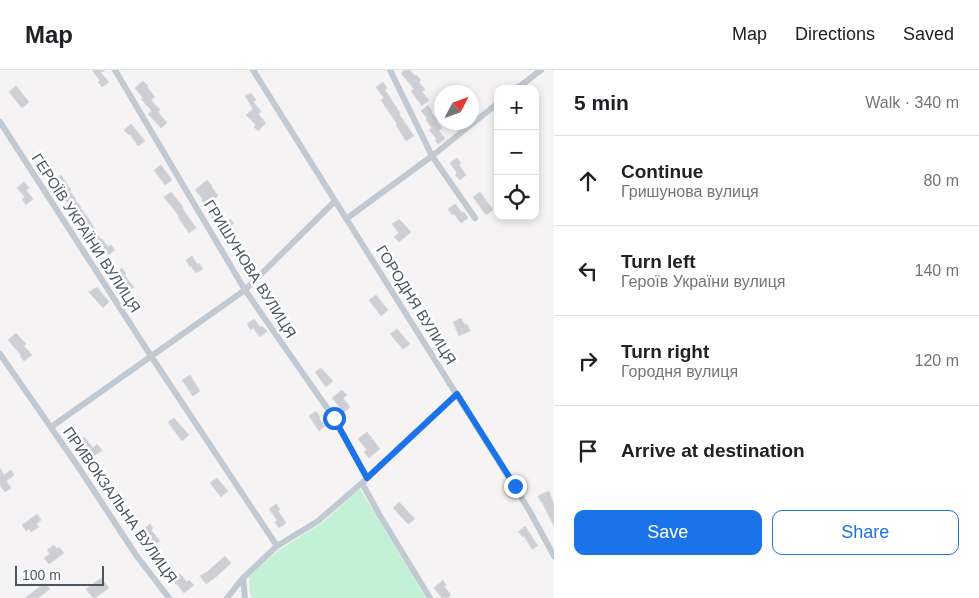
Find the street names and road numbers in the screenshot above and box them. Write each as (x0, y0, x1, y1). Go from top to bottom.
street label: ГЕРОЇВ УКРАЇНИ ВУЛИЦЯ (29, 150, 144, 315)
street label: ГРИШУНОВА ВУЛИЦЯ (201, 197, 300, 341)
street label: ГОРОДНЯ ВУЛИЦЯ (373, 242, 460, 367)
street label: ПРИВОКЗАЛЬНА ВУЛИЦЯ (60, 423, 181, 586)

